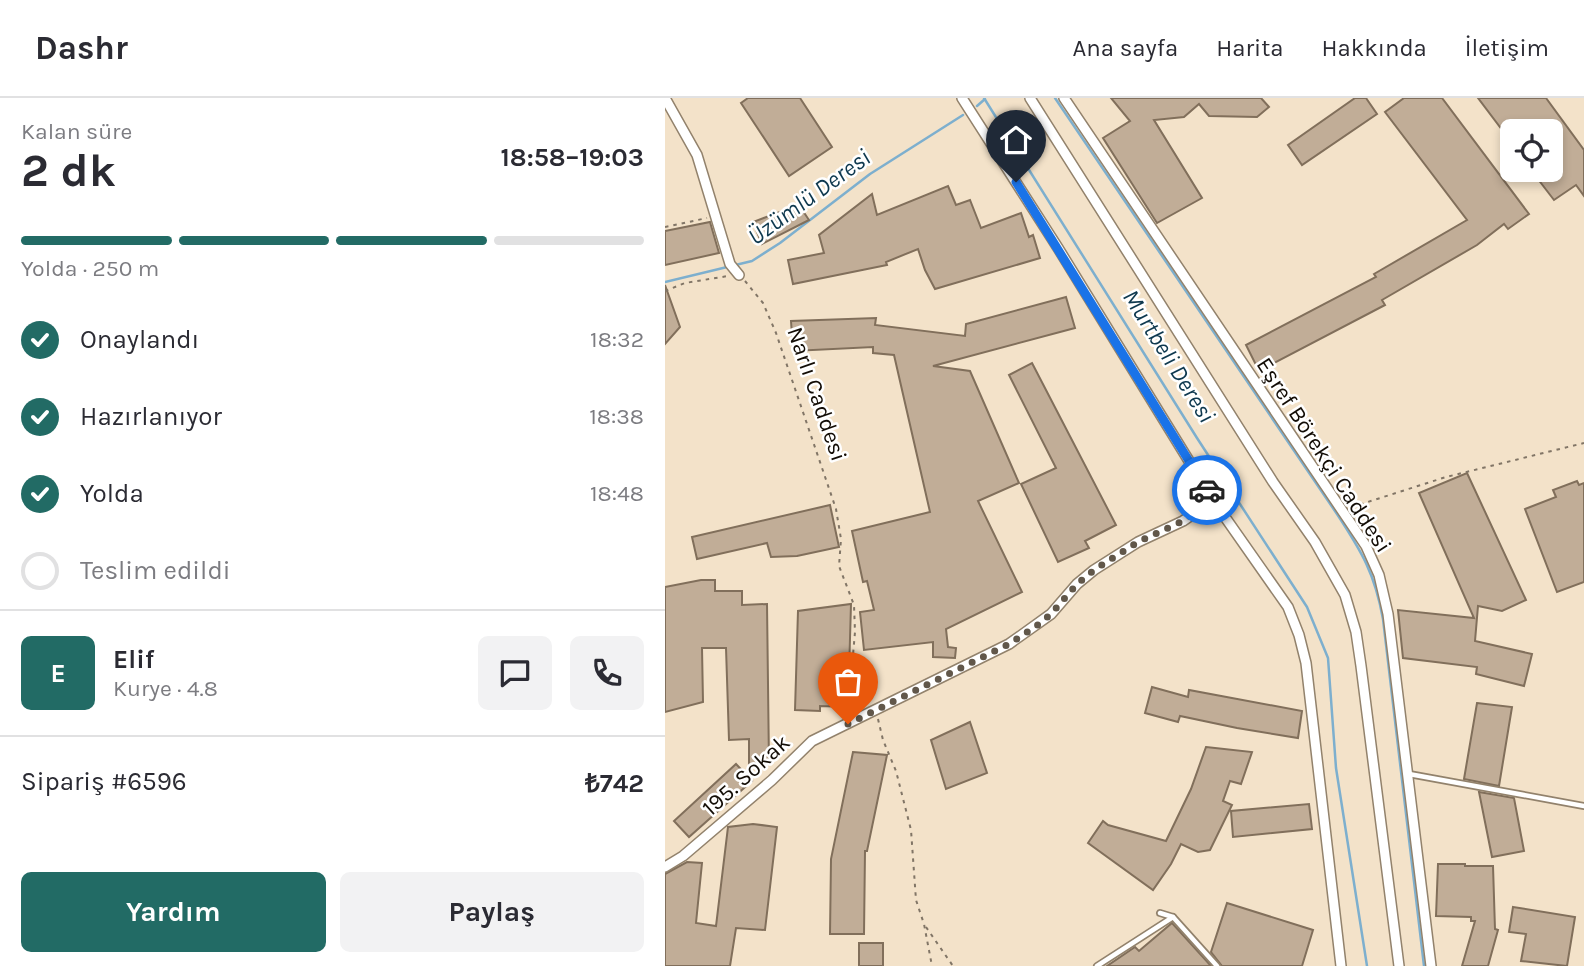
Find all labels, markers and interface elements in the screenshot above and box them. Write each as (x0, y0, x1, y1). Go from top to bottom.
text: Dashr (35, 29, 128, 67)
text: Ana sayfa (1073, 34, 1178, 62)
text: Harita (1216, 34, 1283, 62)
text: Hakkında (1321, 34, 1427, 62)
text: İletişim (1465, 34, 1549, 62)
pin (986, 110, 1046, 182)
text: Kalan süre (21, 118, 132, 145)
map controls (1500, 119, 1563, 182)
button: locate (1500, 119, 1563, 182)
icon: home (997, 121, 1035, 159)
text: 18:58–19:03 (501, 142, 644, 173)
water label: Üzümlü Deresi (742, 143, 876, 251)
text: 2 dk (21, 144, 116, 198)
text: Yolda · 250 m (21, 255, 159, 282)
water label: Murtbeli Deresi (1117, 284, 1221, 428)
icon: check (21, 321, 59, 359)
street label: Narlı Caddesi (781, 323, 853, 465)
text: Onaylandı (80, 324, 199, 355)
text: 18:32 (590, 326, 644, 353)
street label: Eşref Börekçi Caddesi (1251, 352, 1397, 558)
icon: check (21, 398, 59, 436)
text: Hazırlanıyor (80, 401, 222, 432)
text: 18:38 (589, 403, 644, 430)
courier (1172, 455, 1242, 525)
icon: car (1188, 471, 1226, 509)
icon: check (21, 475, 59, 513)
text: Yolda (80, 478, 144, 509)
text: 18:48 (590, 480, 644, 507)
text: Teslim edildi (80, 555, 231, 586)
button: chat (478, 636, 552, 710)
button: phone (570, 636, 644, 710)
text: Elif (113, 644, 154, 675)
pin (818, 652, 878, 724)
text: E (50, 658, 66, 689)
icon: bag (829, 663, 867, 701)
text: Kurye · 4.8 (113, 675, 218, 702)
street label: 195. Sokak (697, 729, 795, 821)
text: Sipariş #6596 (21, 766, 187, 797)
text: ₺742 (585, 768, 644, 799)
button: Yardım (21, 872, 326, 952)
button: Paylaş (340, 872, 644, 952)

